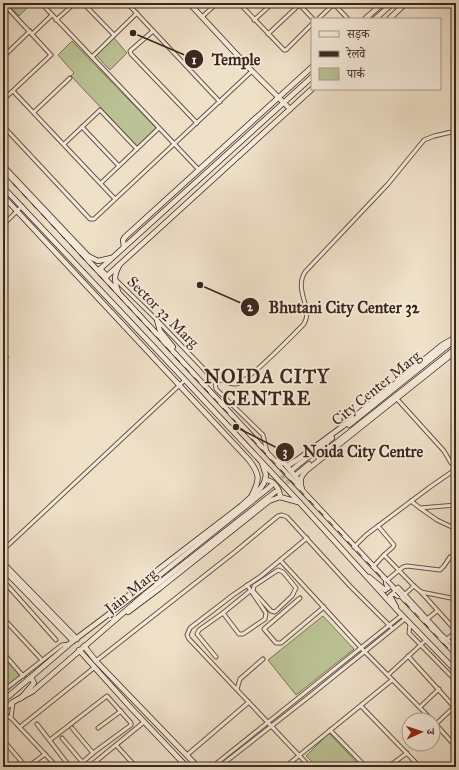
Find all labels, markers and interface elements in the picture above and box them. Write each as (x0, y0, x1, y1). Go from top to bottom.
legend (311, 18, 441, 90)
text: सड़क (346, 27, 371, 41)
callout: Temple (184, 45, 268, 73)
text: रेलवे (345, 46, 366, 61)
text: Temple (211, 50, 261, 70)
text: 1 (192, 53, 197, 67)
text: पार्क (346, 67, 366, 81)
street label: Sector 32 Marg (123, 272, 203, 352)
callout: Bhutani City Center 32 (240, 293, 427, 321)
text: Bhutani City Center 32 (269, 298, 421, 318)
text: 2 (247, 300, 254, 314)
street label: City Center Marg (328, 346, 425, 429)
district label: NOIDA CITY CENTRE (204, 365, 330, 410)
callout: Noida City Centre (275, 438, 431, 466)
text: Noida City Centre (303, 442, 423, 462)
text: 3 (283, 445, 288, 460)
street label: Jain Marg (100, 564, 162, 620)
north arrow (401, 712, 441, 752)
text: उ (424, 727, 437, 736)

